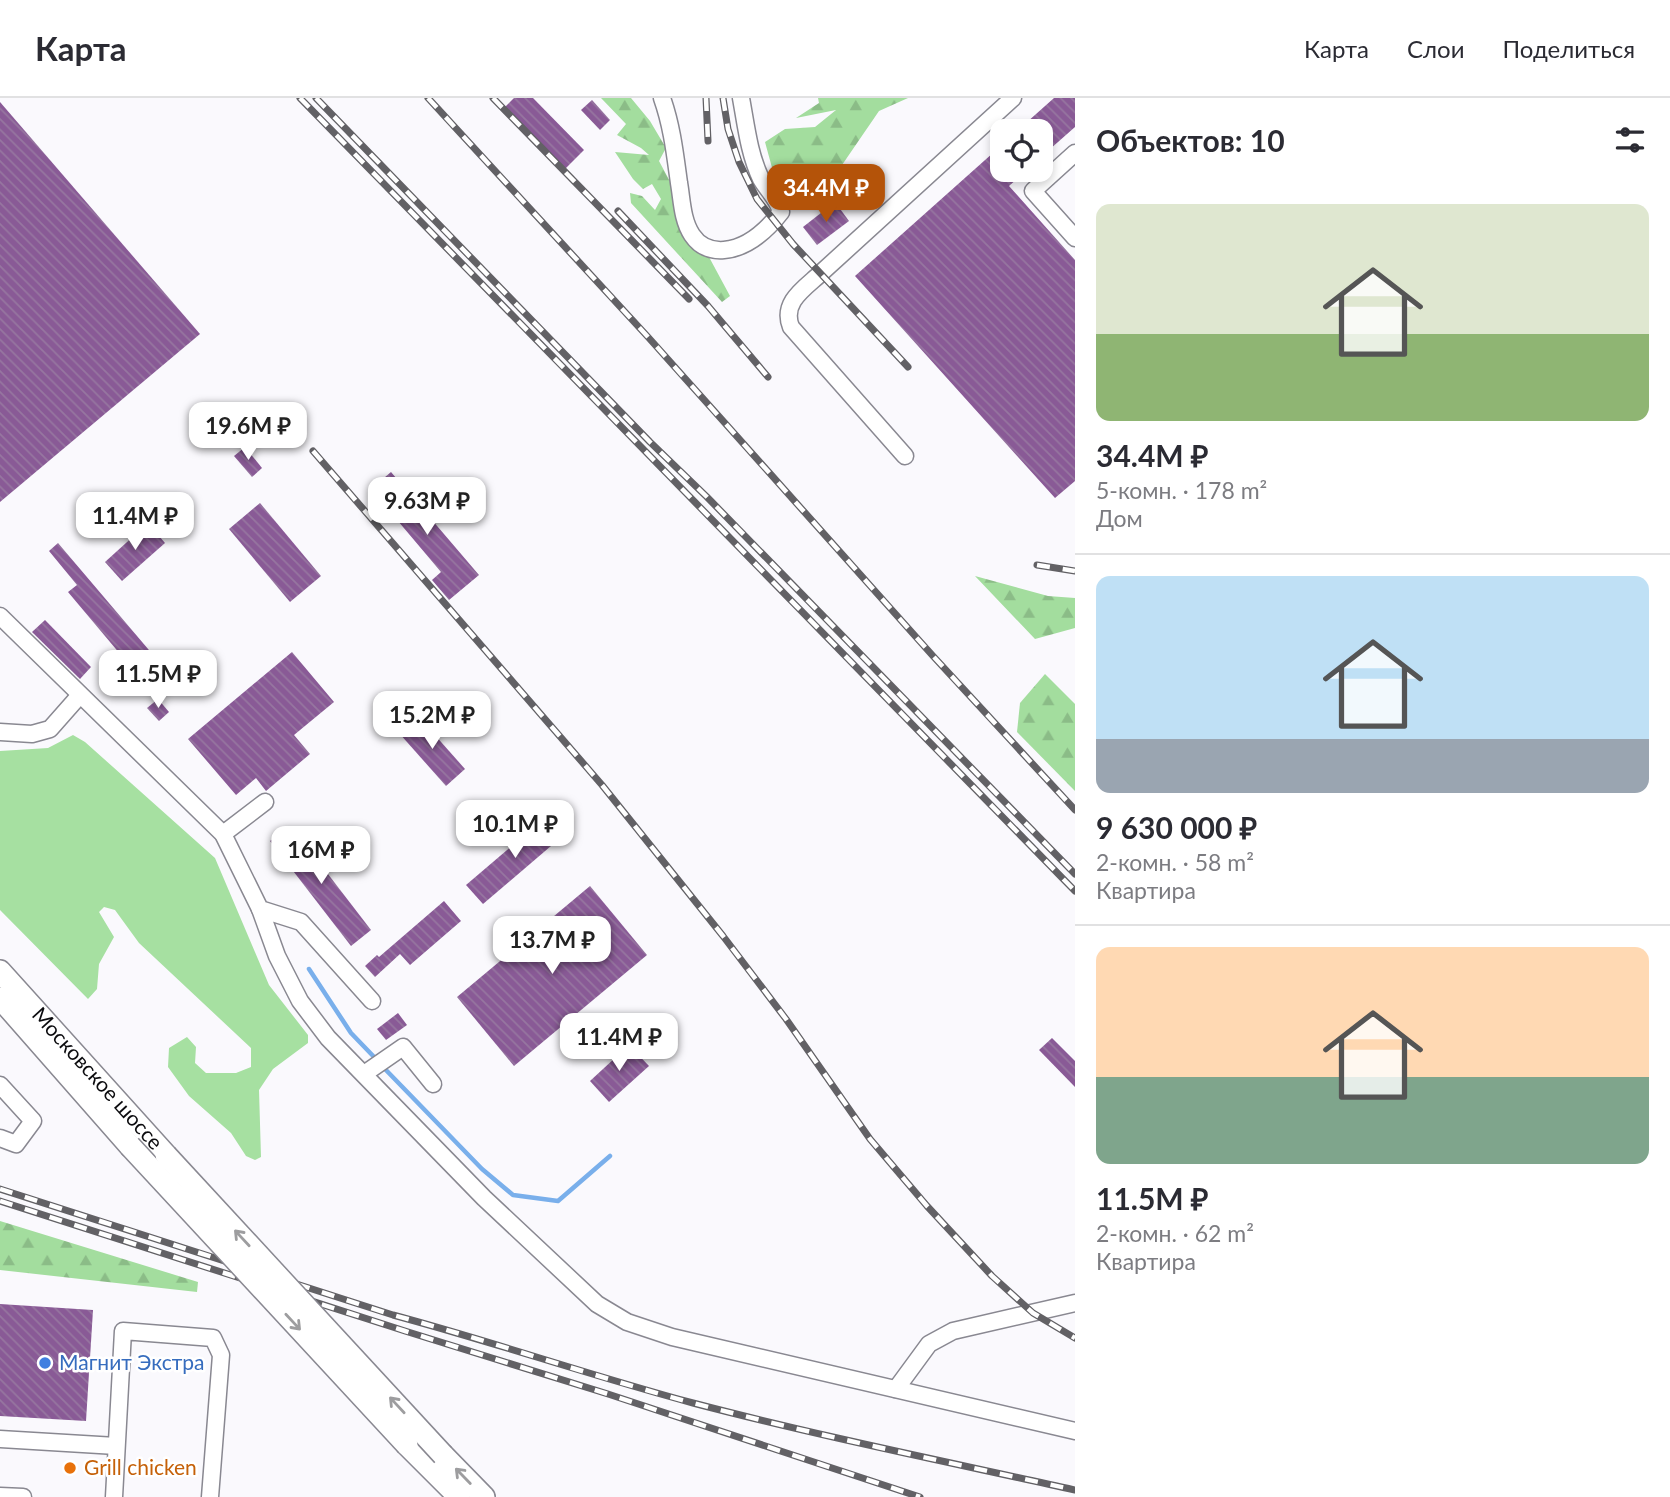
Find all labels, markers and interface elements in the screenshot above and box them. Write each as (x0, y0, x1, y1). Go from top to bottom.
text: Карта (35, 28, 126, 68)
text: Карта (1304, 34, 1369, 63)
text: Слои (1407, 34, 1464, 63)
text: Поделиться (1502, 34, 1635, 63)
map controls (990, 119, 1053, 182)
button: locate (990, 119, 1053, 182)
icon: filters (1611, 121, 1649, 159)
text: Объектов: 10 (1096, 122, 1285, 158)
pin: 34.4M ₽ (761, 164, 891, 224)
text: 34.4M ₽ (783, 173, 869, 201)
icon: home (1310, 249, 1436, 375)
pin: 19.6M ₽ (183, 402, 313, 462)
text: 19.6M ₽ (205, 411, 291, 439)
text: 34.4M ₽ (1096, 437, 1208, 473)
text: 5-комн. · 178 m² (1096, 476, 1267, 504)
pin: 9.63M ₽ (362, 478, 492, 537)
text: 9.63M ₽ (384, 486, 470, 514)
pin: 11.4M ₽ (70, 492, 200, 552)
text: 11.4M ₽ (92, 501, 178, 529)
text: Дом (1096, 504, 1143, 532)
icon: home (1310, 621, 1436, 747)
pin: 11.5M ₽ (93, 650, 223, 710)
text: 11.5M ₽ (115, 659, 201, 687)
pin: 15.2M ₽ (367, 692, 497, 751)
text: 15.2M ₽ (389, 700, 475, 728)
pin: 10.1M ₽ (450, 800, 580, 860)
text: 10.1M ₽ (472, 809, 558, 837)
text: 9 630 000 ₽ (1096, 809, 1257, 845)
pin: 16M ₽ (272, 826, 370, 886)
text: 16M ₽ (287, 835, 355, 863)
text: 2-комн. · 58 m² (1096, 848, 1254, 876)
text: Квартира (1096, 876, 1196, 904)
pin: 13.7M ₽ (487, 916, 617, 976)
text: 13.7M ₽ (509, 925, 595, 953)
icon: home (1310, 992, 1436, 1118)
street label: Московское шоссе (28, 1001, 169, 1154)
pin: 11.4M ₽ (554, 1014, 684, 1073)
text: 11.4M ₽ (576, 1022, 662, 1050)
text: 11.5M ₽ (1096, 1180, 1208, 1216)
text: 2-комн. · 62 m² (1096, 1219, 1254, 1247)
one-way arrow (234, 1229, 250, 1247)
text: Квартира (1096, 1247, 1196, 1275)
one-way arrow (285, 1313, 302, 1330)
place label: Магнит Экстра (59, 1349, 204, 1374)
marker: Магнит Экстра (37, 1355, 53, 1371)
one-way arrow (388, 1397, 405, 1414)
place label: Grill chicken (84, 1454, 197, 1479)
marker: Grill chicken (62, 1460, 78, 1476)
one-way arrow (455, 1468, 472, 1485)

